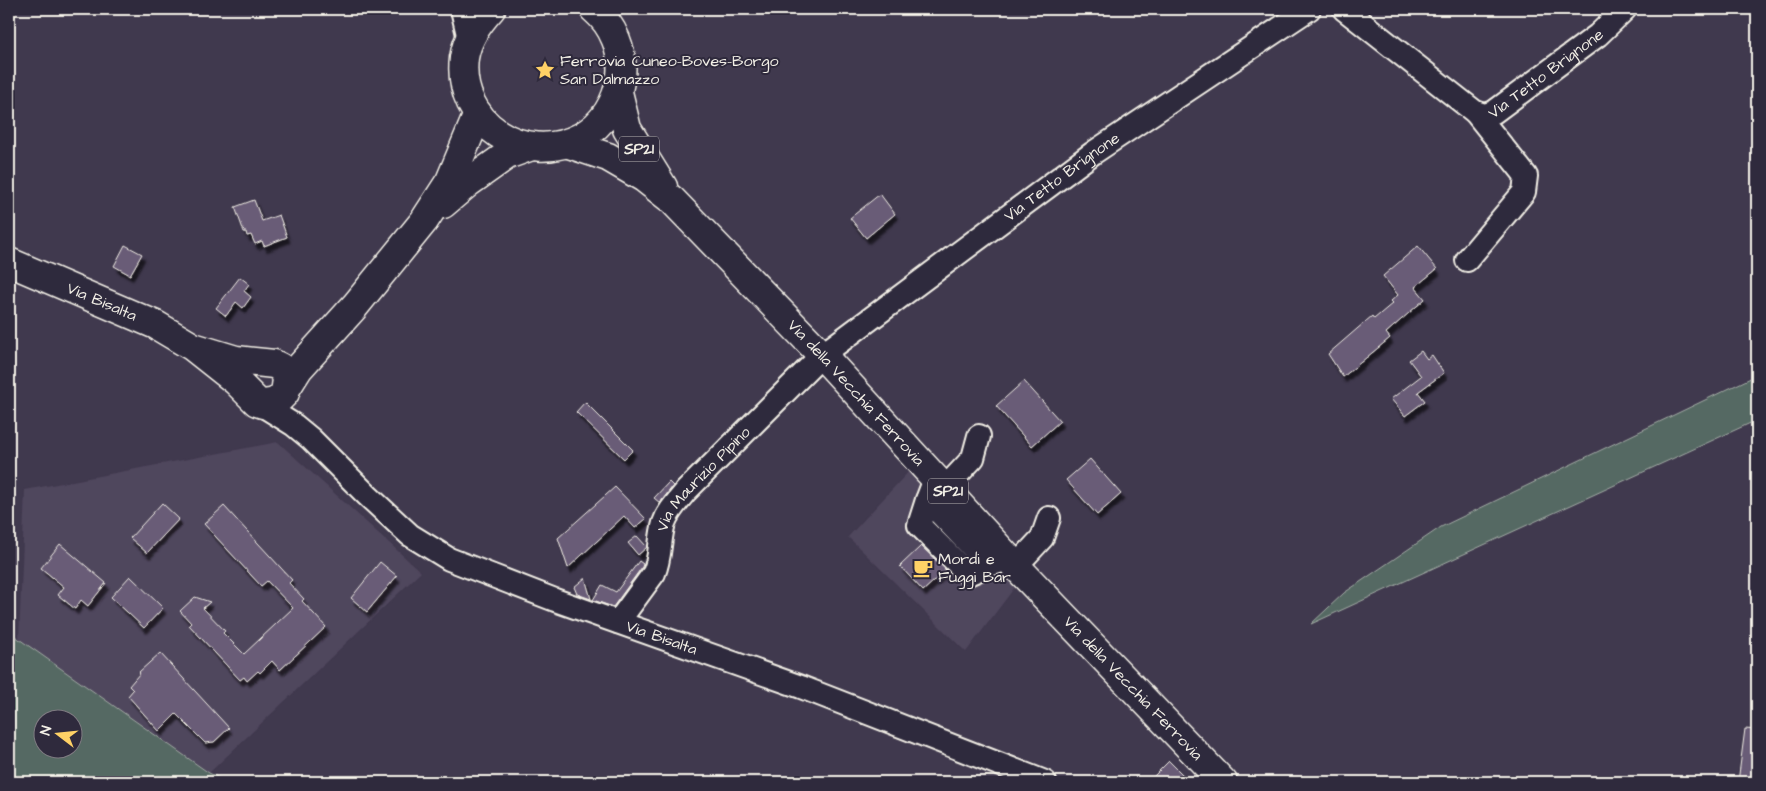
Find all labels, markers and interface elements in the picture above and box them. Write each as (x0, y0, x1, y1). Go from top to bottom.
street label: Via Tetto Brignone (1484, 23, 1608, 124)
place label: Ferrovia Cuneo-Boves-Borgo San Dalmazzo (560, 50, 779, 90)
place icon: Ferrovia Cuneo-Boves-Borgo San Dalmazzo (534, 59, 556, 81)
street label: Via Tetto Brignone (999, 127, 1124, 227)
road number: SP21 (619, 136, 659, 162)
street label: Via Bisalta (63, 277, 140, 326)
street label: Via della Vecchia Ferrovia (783, 315, 930, 471)
street label: Via Maurizio Pipino (651, 422, 755, 534)
road number: SP21 (928, 478, 968, 504)
place label: Mordi e Fuggi Bar (938, 548, 1011, 589)
cafe icon: Mordi e Fuggi Bar (912, 557, 934, 579)
street label: Via della Vecchia Ferrovia (1058, 611, 1208, 765)
street label: Via Bisalta (623, 615, 700, 660)
north arrow (32, 708, 82, 758)
text: N (36, 724, 57, 738)

